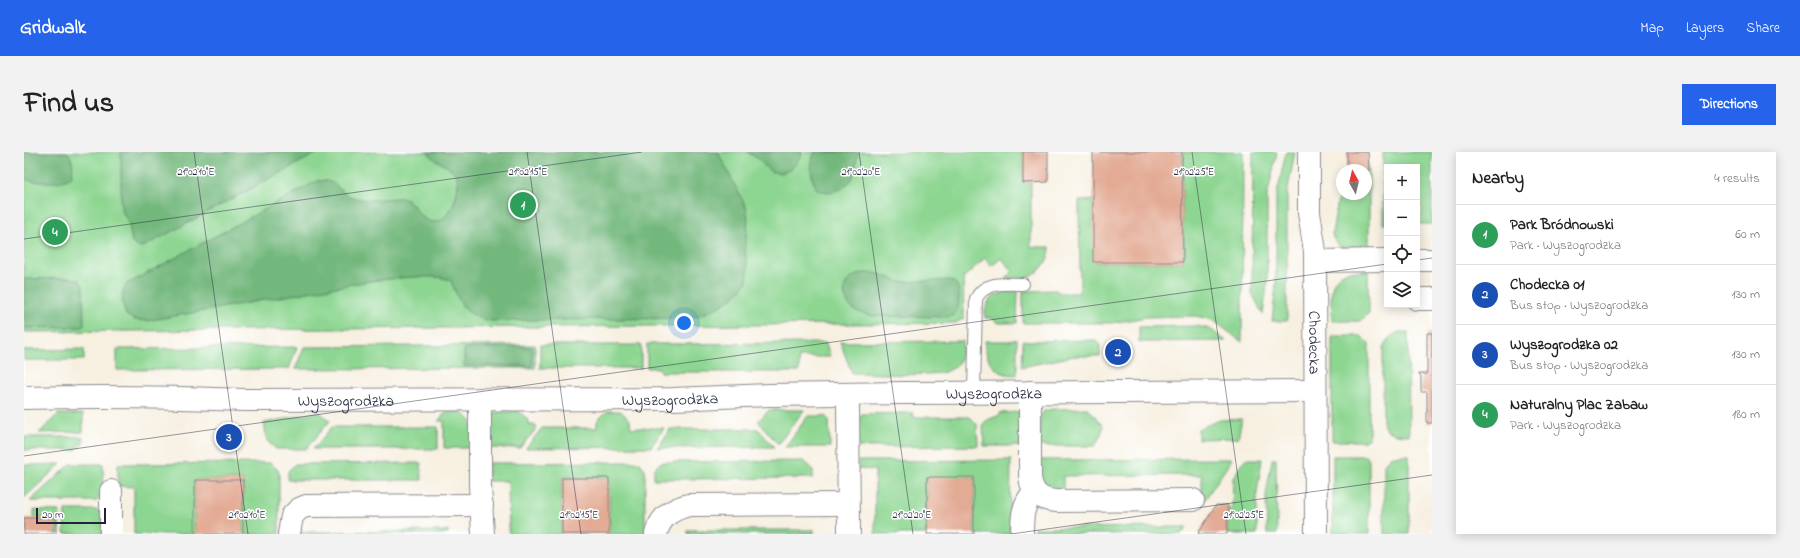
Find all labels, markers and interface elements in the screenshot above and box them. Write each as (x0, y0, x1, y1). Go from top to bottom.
text: Gridwalk (20, 15, 86, 42)
text: Map (1640, 18, 1664, 39)
text: Layers (1686, 18, 1724, 39)
text: Share (1746, 18, 1780, 39)
text: Find us (24, 84, 114, 125)
button: Directions (1682, 84, 1776, 125)
north arrow (1336, 164, 1372, 200)
map controls (1384, 164, 1420, 308)
button: + (1384, 164, 1420, 200)
text: 21°02'10"E (177, 165, 215, 180)
text: 21°02'15"E (509, 165, 547, 180)
text: 21°02'20"E (842, 165, 880, 180)
text: 21°02'25"E (1174, 165, 1214, 180)
text: Nearby (1472, 166, 1524, 191)
text: 4 results (1714, 169, 1760, 188)
pin: 1 (510, 190, 536, 220)
button: − (1384, 200, 1420, 236)
text: Park Bródnowski (1510, 214, 1614, 236)
pin: 4 (42, 217, 68, 247)
text: 1 (1483, 225, 1487, 244)
text: 60 m (1735, 225, 1760, 244)
button: locate (1384, 236, 1420, 272)
text: Park · Wyszogrodzka (1510, 236, 1621, 255)
button: layers (1384, 272, 1420, 308)
text: Chodecka 01 (1510, 274, 1585, 296)
text: 2 (1482, 285, 1488, 304)
text: 130 m (1732, 285, 1760, 304)
text: Bus stop · Wyszogrodzka (1510, 296, 1648, 315)
street label: Chodecka (1301, 311, 1325, 374)
your location (674, 313, 694, 333)
text: Wyszogrodzka 02 (1510, 334, 1618, 356)
pin: 2 (1105, 337, 1131, 367)
text: 3 (1482, 345, 1488, 364)
text: 130 m (1732, 345, 1760, 364)
text: Bus stop · Wyszogrodzka (1510, 356, 1648, 375)
street label: Wyszogrodzka (946, 382, 1042, 407)
street label: Wyszogrodzka (622, 387, 719, 413)
street label: Wyszogrodzka (298, 390, 394, 414)
text: Naturalny Plac Zabaw (1510, 394, 1648, 416)
text: 4 (1482, 405, 1488, 424)
text: 180 m (1732, 405, 1760, 424)
text: Park · Wyszogrodzka (1510, 416, 1621, 435)
pin: 3 (216, 422, 242, 452)
scale bar (36, 506, 106, 525)
text: 20 m (42, 507, 64, 523)
text: 21°02'10"E (228, 508, 266, 523)
text: 21°02'15"E (560, 508, 598, 523)
text: 21°02'20"E (893, 508, 931, 523)
text: 21°02'25"E (1224, 508, 1264, 523)

